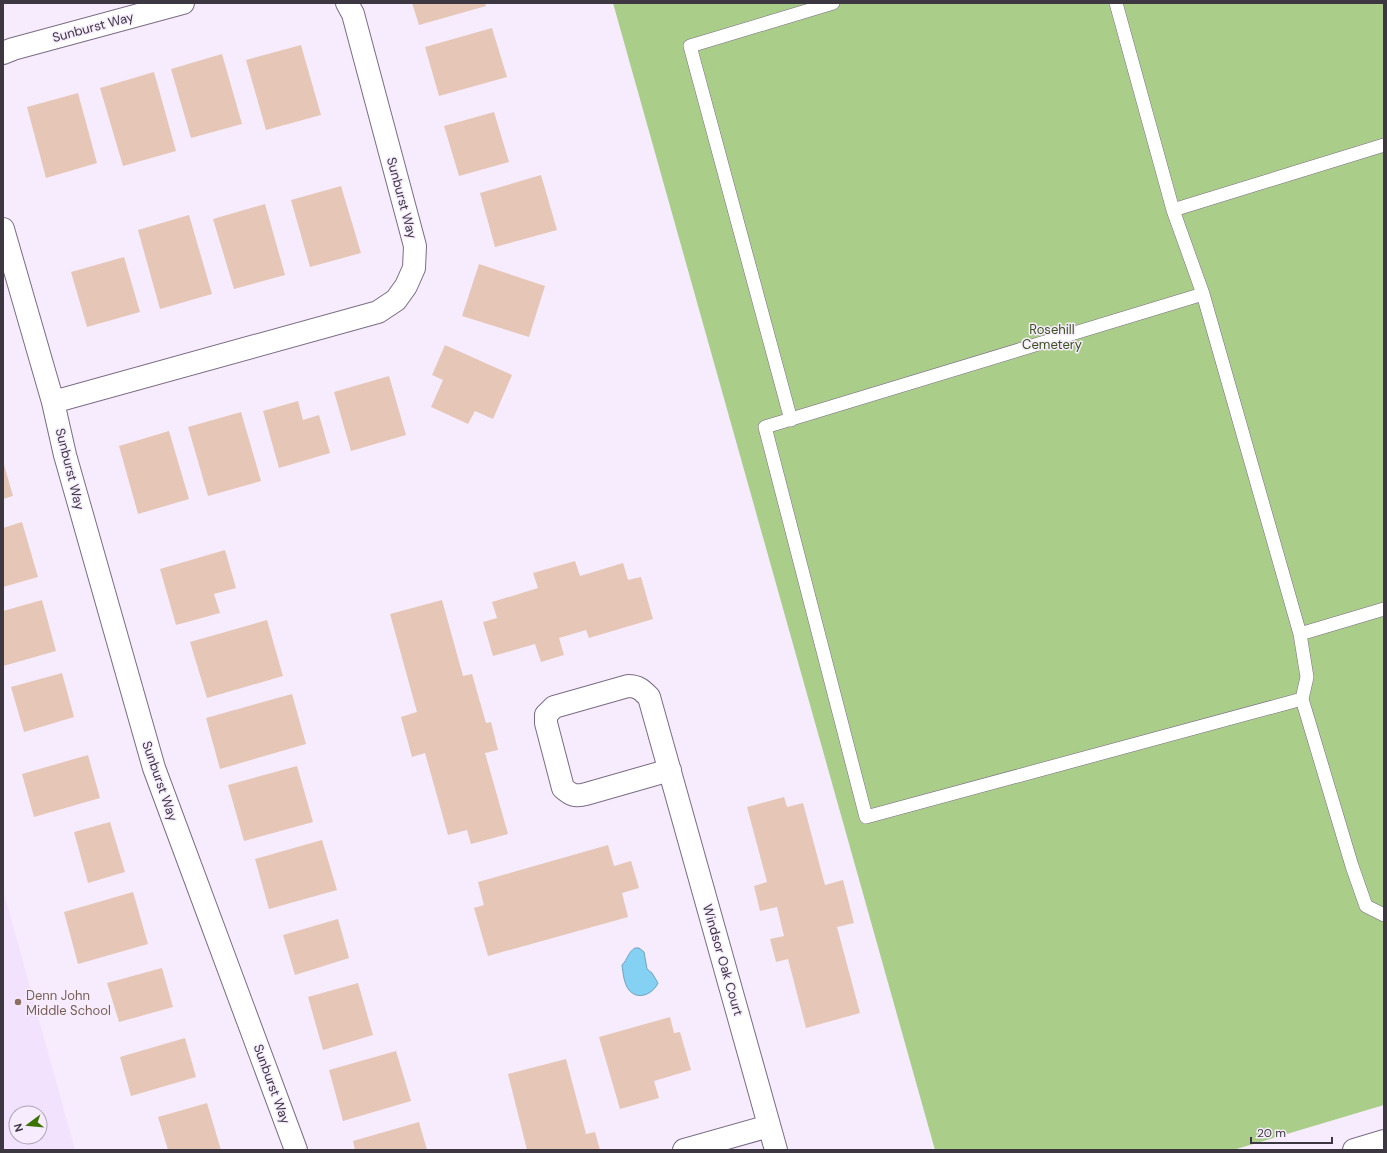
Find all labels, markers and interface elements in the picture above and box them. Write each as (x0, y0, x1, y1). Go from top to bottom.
street label: Sunburst Way (50, 8, 136, 46)
street label: Sunburst Way (383, 155, 421, 241)
park label: Rosehill Cemetery (1022, 321, 1082, 353)
street label: Sunburst Way (52, 426, 88, 512)
street label: Sunburst Way (138, 739, 182, 823)
street label: Windsor Oak Court (699, 902, 747, 1018)
place label: Denn John Middle School (26, 987, 111, 1019)
marker: Denn John Middle School (13, 997, 23, 1007)
street label: Sunburst Way (250, 1042, 294, 1126)
north arrow (8, 1105, 48, 1145)
scale bar (1251, 1119, 1332, 1145)
text: N (11, 1122, 26, 1134)
text: 20 m (1257, 1125, 1286, 1141)

